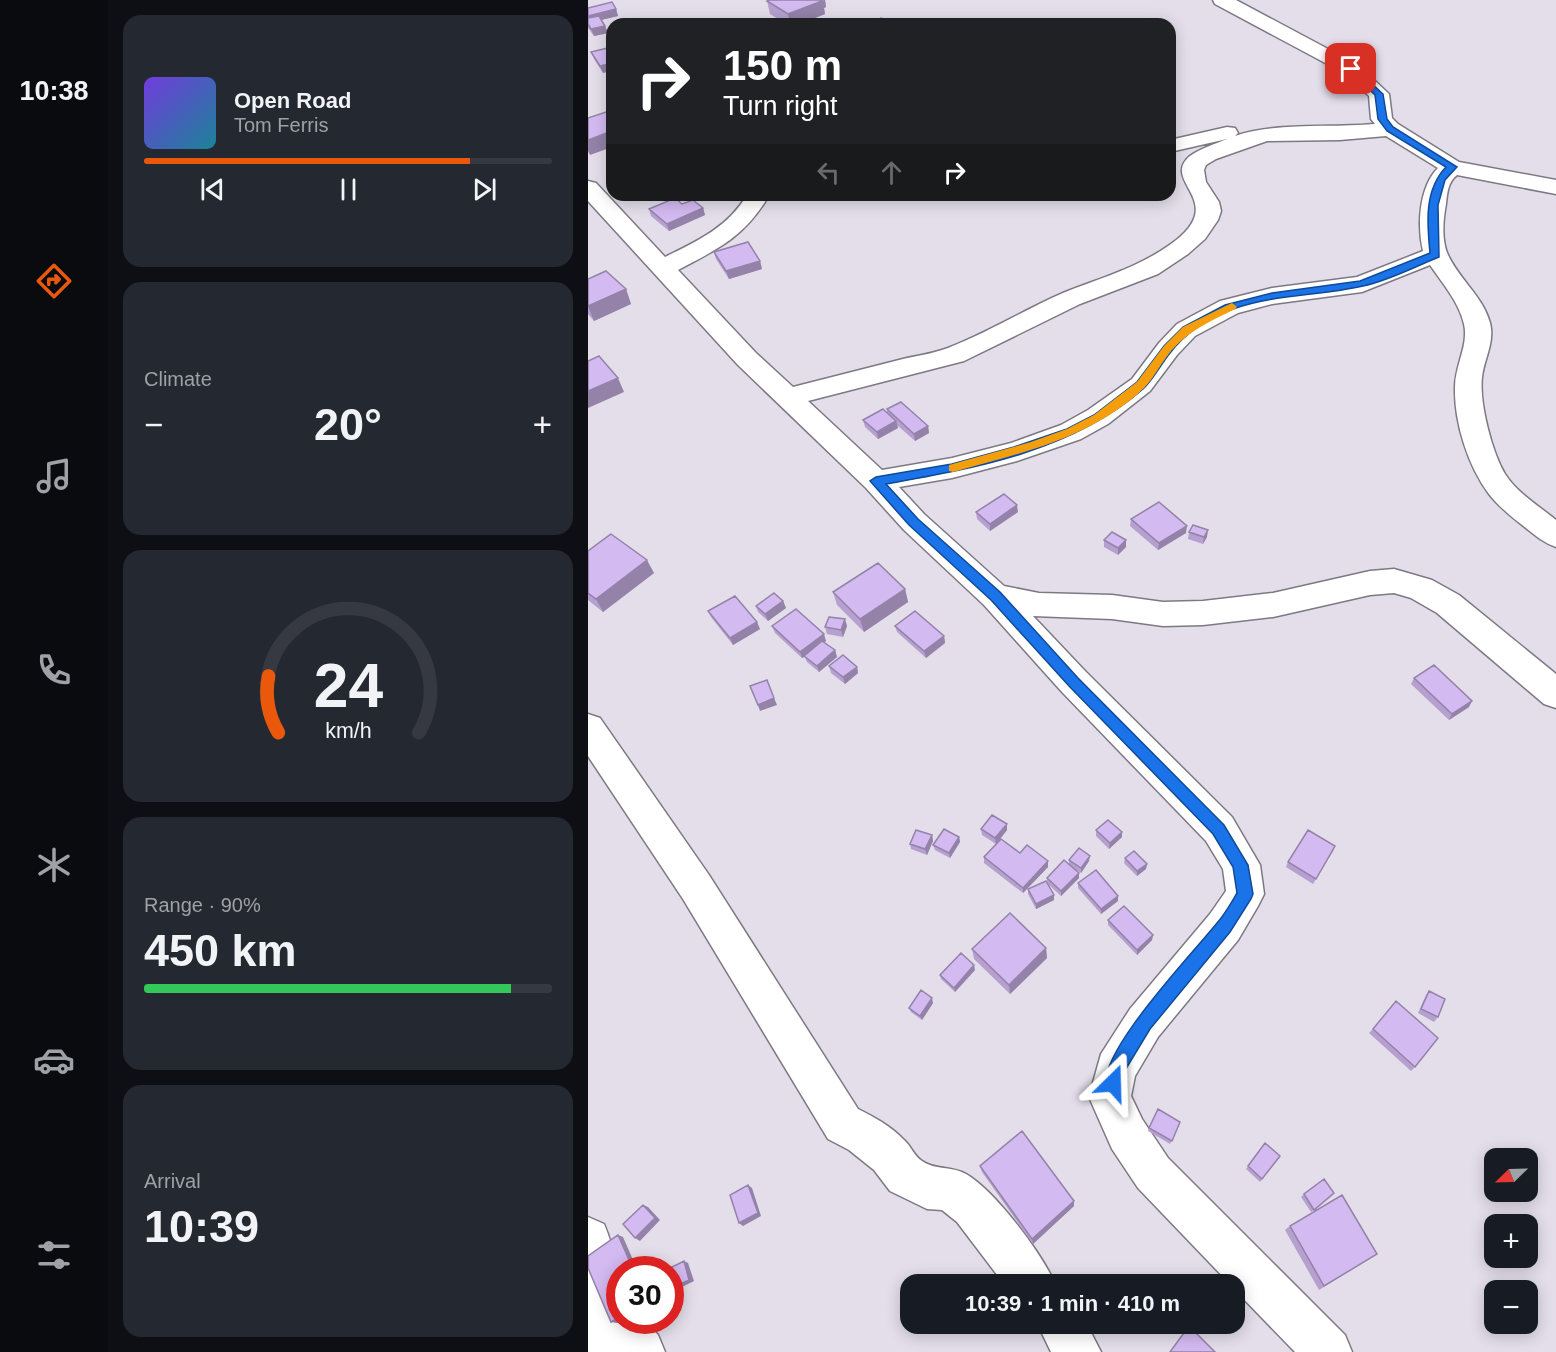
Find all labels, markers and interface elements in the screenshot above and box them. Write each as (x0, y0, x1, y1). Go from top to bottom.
icon: right (624, 42, 702, 120)
text: 150 m (723, 42, 842, 89)
pin (1325, 43, 1376, 94)
icon: arrive (1334, 52, 1367, 85)
text: 10:38 (19, 76, 89, 106)
text: Open Road (234, 88, 351, 113)
text: Turn right (723, 91, 838, 121)
text: Tom Ferris (234, 114, 328, 136)
icon: left (812, 156, 845, 189)
icon: ahead (875, 156, 908, 189)
icon: right (938, 156, 971, 189)
icon: previous (196, 173, 229, 206)
icon: pause (332, 173, 365, 206)
icon: next (468, 173, 501, 206)
icon: directions (33, 260, 75, 302)
text: Climate (144, 368, 212, 390)
text: 20° (314, 399, 382, 450)
text: − (144, 406, 163, 443)
text: + (533, 406, 552, 443)
icon: music (33, 455, 75, 497)
icon: phone (33, 649, 75, 691)
text: 24 (313, 651, 383, 720)
text: km/h (325, 719, 371, 743)
icon: climate (33, 844, 75, 886)
text: Range · 90% (144, 894, 261, 916)
text: 450 km (144, 925, 297, 976)
icon: car (33, 1039, 75, 1081)
position arrow (1081, 1051, 1145, 1115)
north arrow (1484, 1148, 1538, 1202)
map controls (1484, 1148, 1538, 1334)
text: Arrival (144, 1170, 201, 1192)
text: 10:39 (144, 1201, 259, 1252)
button: + (1484, 1214, 1538, 1268)
icon: filters (33, 1234, 75, 1276)
speed limit sign: 30 (606, 1256, 684, 1334)
button: − (1484, 1280, 1538, 1334)
text: 10:39 · 1 min · 410 m (965, 1291, 1180, 1316)

